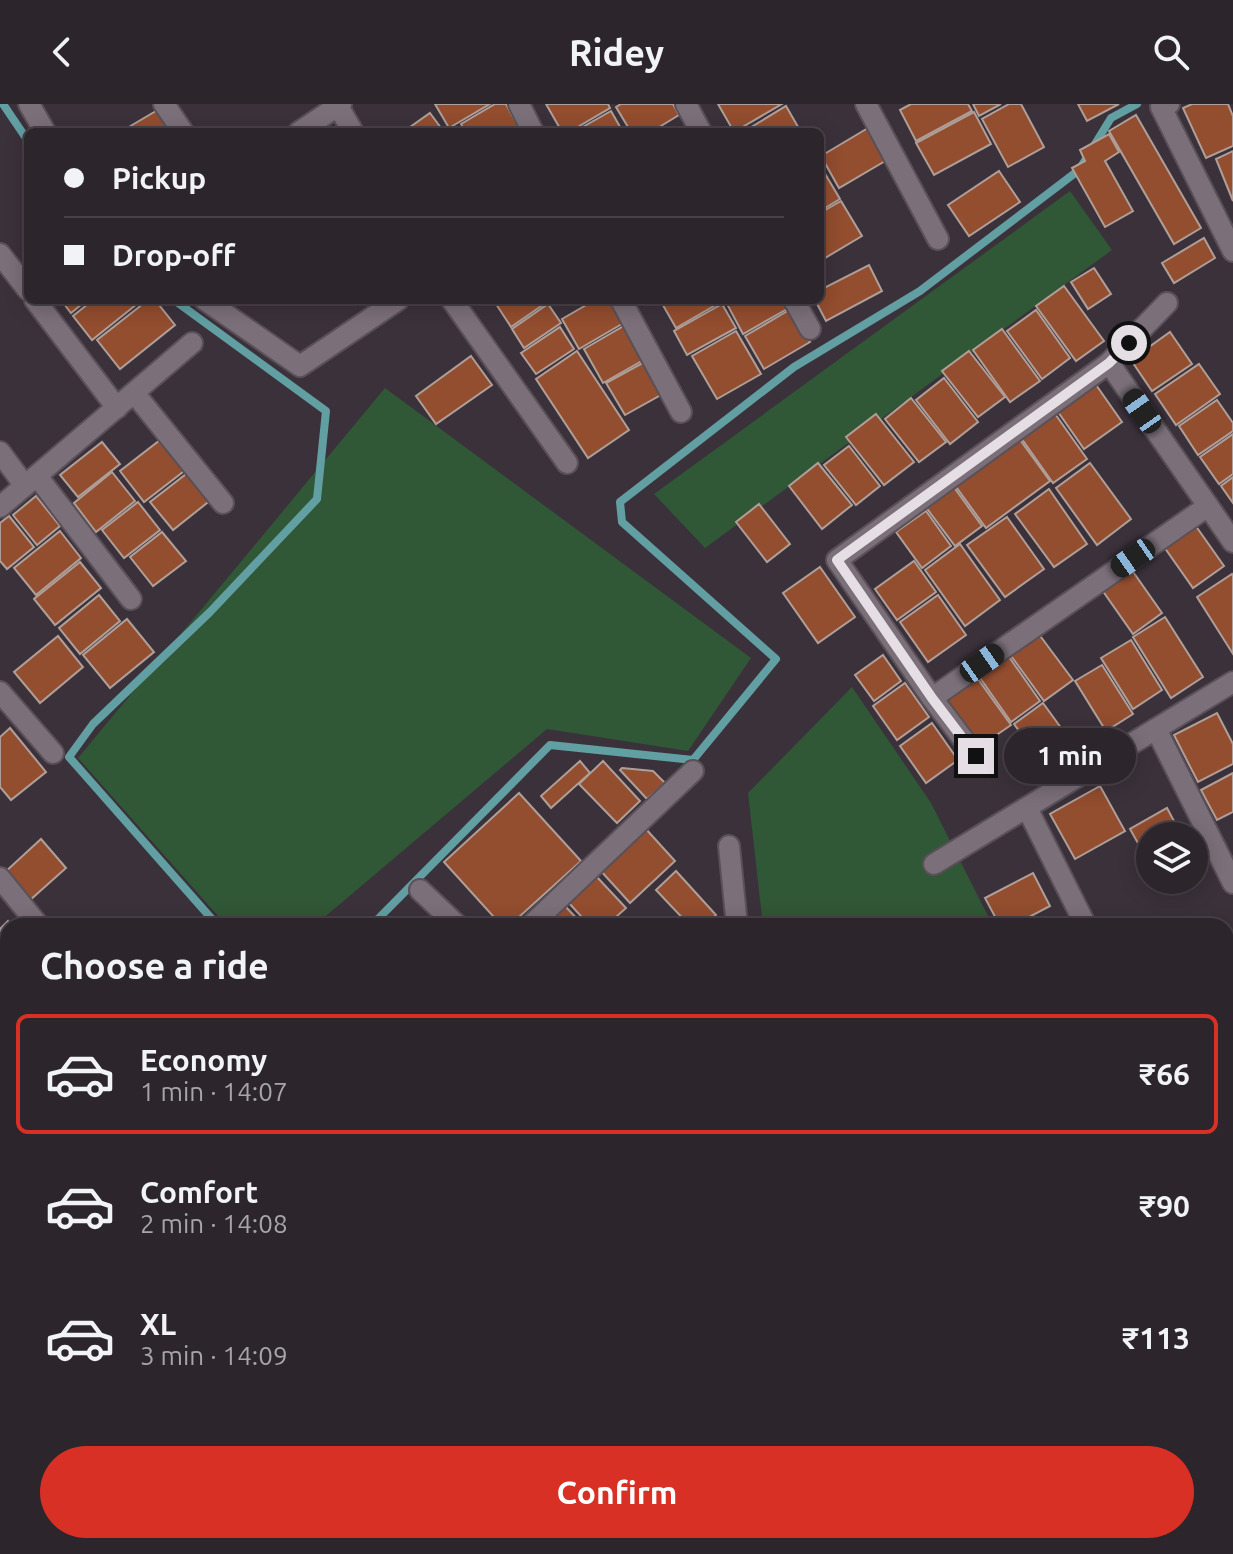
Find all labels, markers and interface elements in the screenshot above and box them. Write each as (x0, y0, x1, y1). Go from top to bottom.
icon: back (40, 30, 84, 74)
icon: search (1149, 30, 1193, 74)
text: Ridey (569, 32, 664, 73)
text: Pickup (112, 161, 206, 195)
text: Drop-off (112, 238, 235, 272)
route start (1111, 325, 1147, 361)
car (1118, 384, 1166, 438)
car (1106, 534, 1160, 582)
car (955, 639, 1009, 687)
callout: 1 min (1004, 728, 1136, 784)
route end (958, 738, 994, 774)
text: 1 min (1037, 741, 1103, 770)
map controls (1136, 822, 1208, 894)
button: layers (1136, 822, 1208, 894)
text: Choose a ride (40, 945, 269, 986)
icon: car (44, 1038, 116, 1110)
text: Economy (140, 1043, 267, 1077)
text: ₹66 (1139, 1057, 1190, 1091)
text: 1 min · 14:07 (140, 1077, 288, 1106)
icon: car (44, 1170, 116, 1242)
text: Comfort (140, 1175, 258, 1209)
text: ₹90 (1139, 1189, 1190, 1223)
text: 2 min · 14:08 (140, 1209, 288, 1238)
icon: car (44, 1302, 116, 1374)
text: XL (140, 1307, 176, 1341)
text: ₹113 (1122, 1321, 1190, 1355)
text: 3 min · 14:09 (140, 1341, 288, 1370)
button: Confirm (40, 1446, 1194, 1538)

